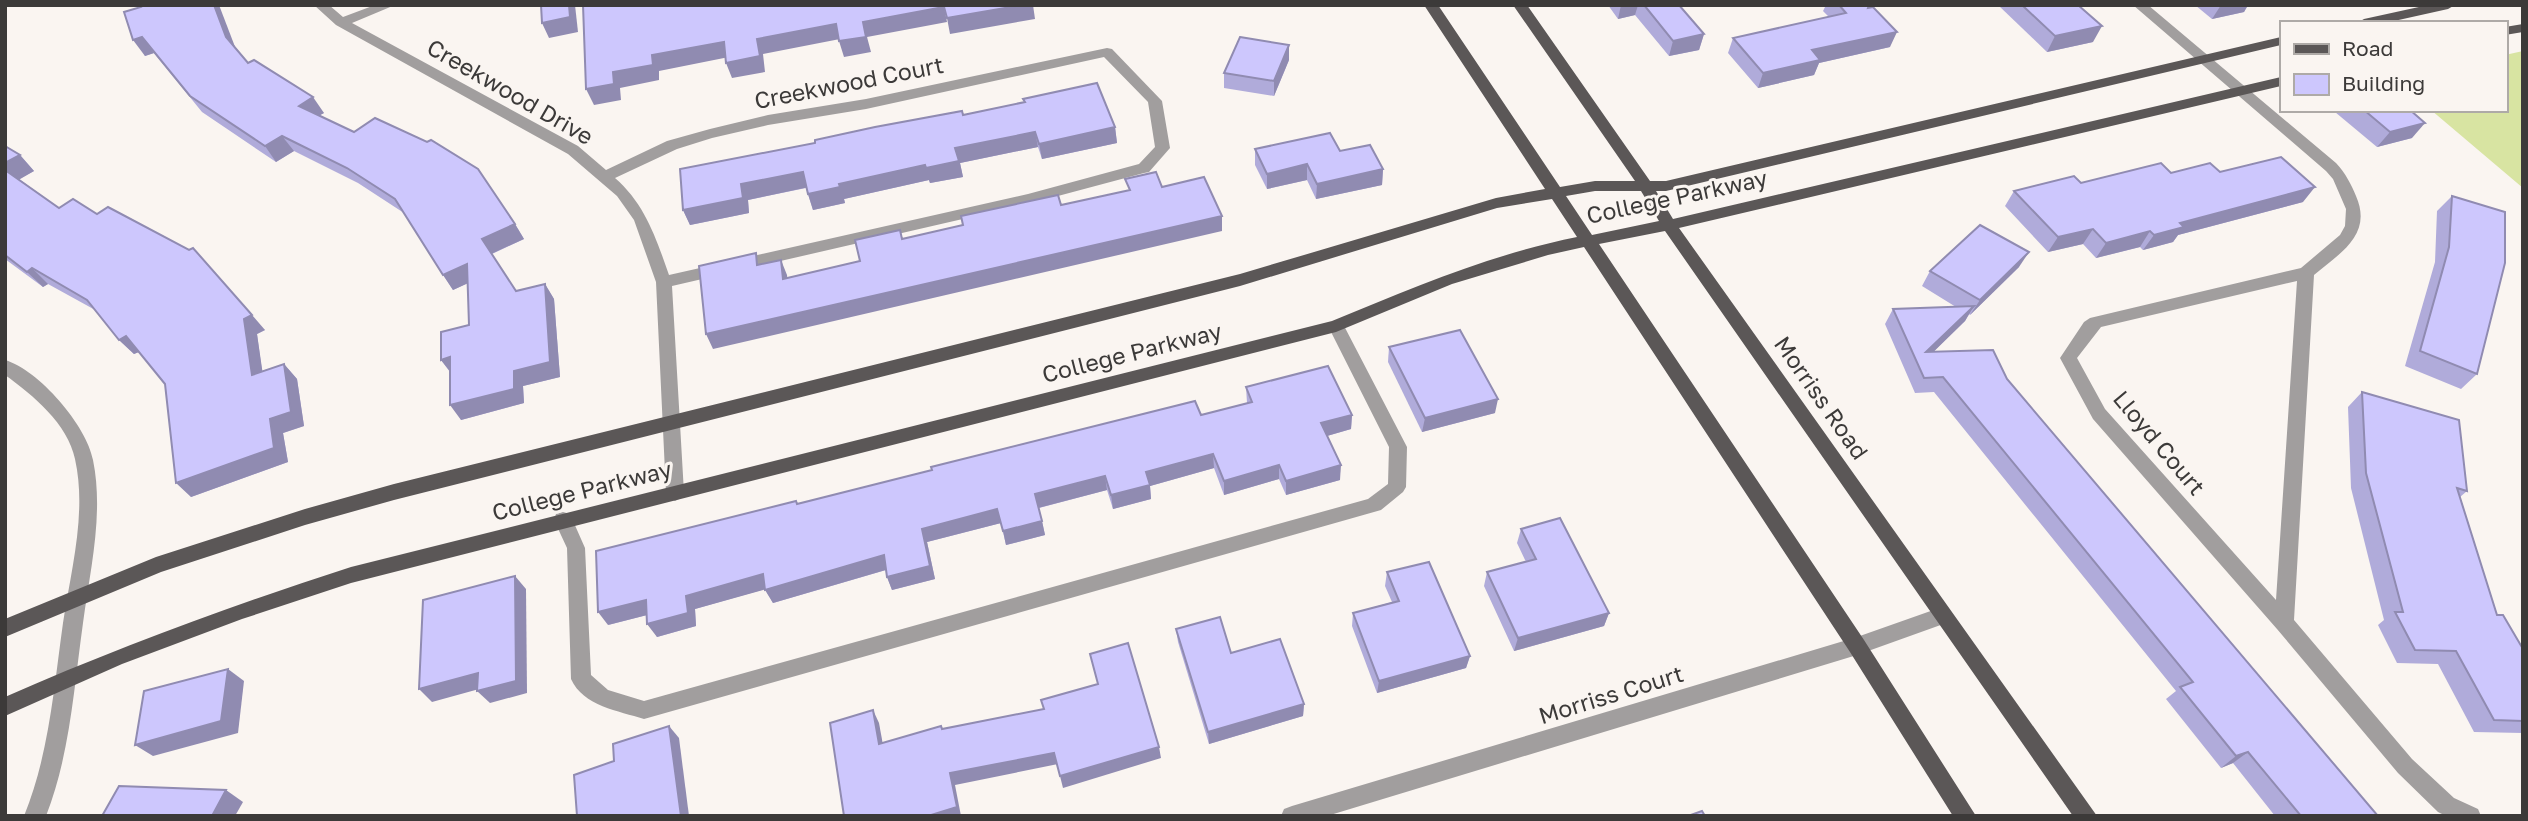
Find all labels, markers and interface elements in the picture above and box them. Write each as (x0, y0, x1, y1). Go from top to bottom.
legend (2280, 21, 2507, 112)
street label: Creekwood Drive (422, 32, 599, 150)
text: Road (2342, 35, 2393, 61)
street label: Creekwood Court (752, 50, 946, 114)
text: Building (2342, 70, 2425, 96)
street label: College Parkway (1584, 163, 1770, 229)
street label: College Parkway (1039, 316, 1225, 388)
street label: Morriss Road (1769, 330, 1875, 465)
street label: Lloyd Court (2108, 384, 2212, 500)
street label: College Parkway (489, 454, 675, 526)
street label: Morriss Court (1535, 659, 1686, 729)

